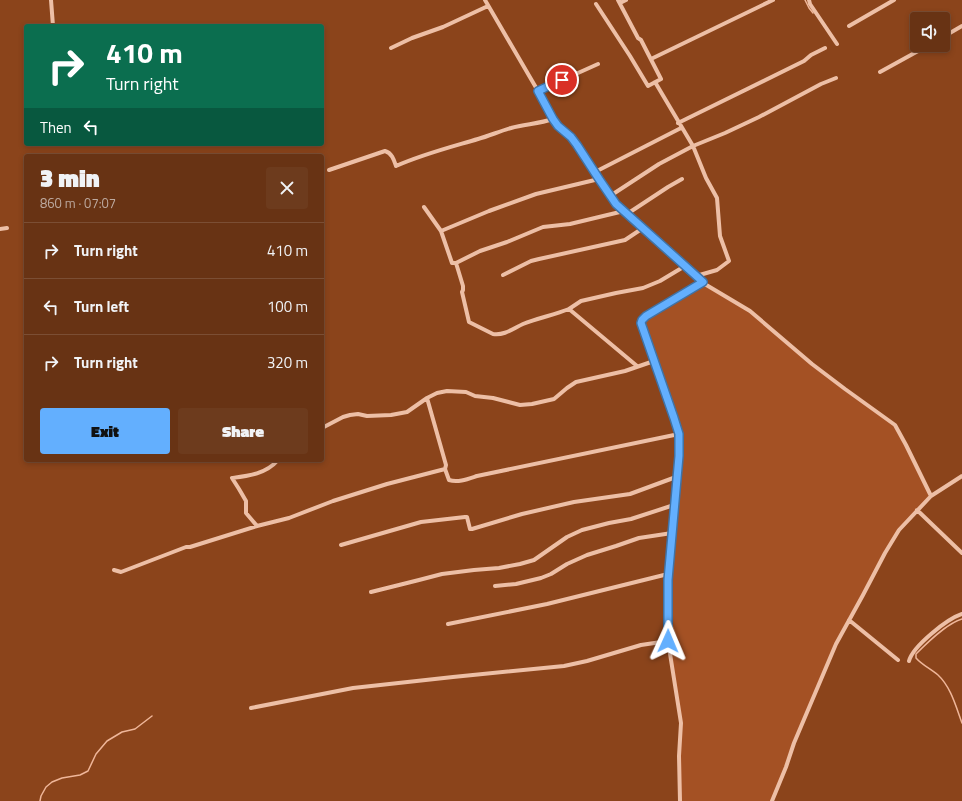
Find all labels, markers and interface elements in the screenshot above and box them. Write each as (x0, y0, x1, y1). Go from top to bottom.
map controls (910, 12, 950, 52)
button: sound (910, 12, 950, 52)
text: 410 m (106, 31, 183, 74)
icon: right (40, 40, 92, 92)
pin (545, 63, 579, 97)
icon: arrive (551, 69, 573, 91)
text: Turn right (106, 70, 179, 97)
text: Then (40, 116, 72, 139)
icon: left (80, 116, 102, 138)
text: 3 min (40, 160, 100, 196)
button: close (266, 167, 308, 209)
text: 860 m · 07:07 (40, 193, 116, 213)
text: Turn right (74, 239, 138, 262)
text: 410 m (267, 239, 308, 262)
icon: right (40, 240, 62, 262)
text: Turn left (74, 295, 129, 318)
text: 100 m (267, 295, 308, 318)
icon: left (40, 296, 62, 318)
text: Turn right (74, 351, 138, 374)
text: 320 m (267, 351, 308, 374)
icon: right (40, 352, 62, 374)
button: Exit (40, 408, 170, 454)
button: Share (178, 408, 308, 454)
position arrow (647, 620, 689, 662)

